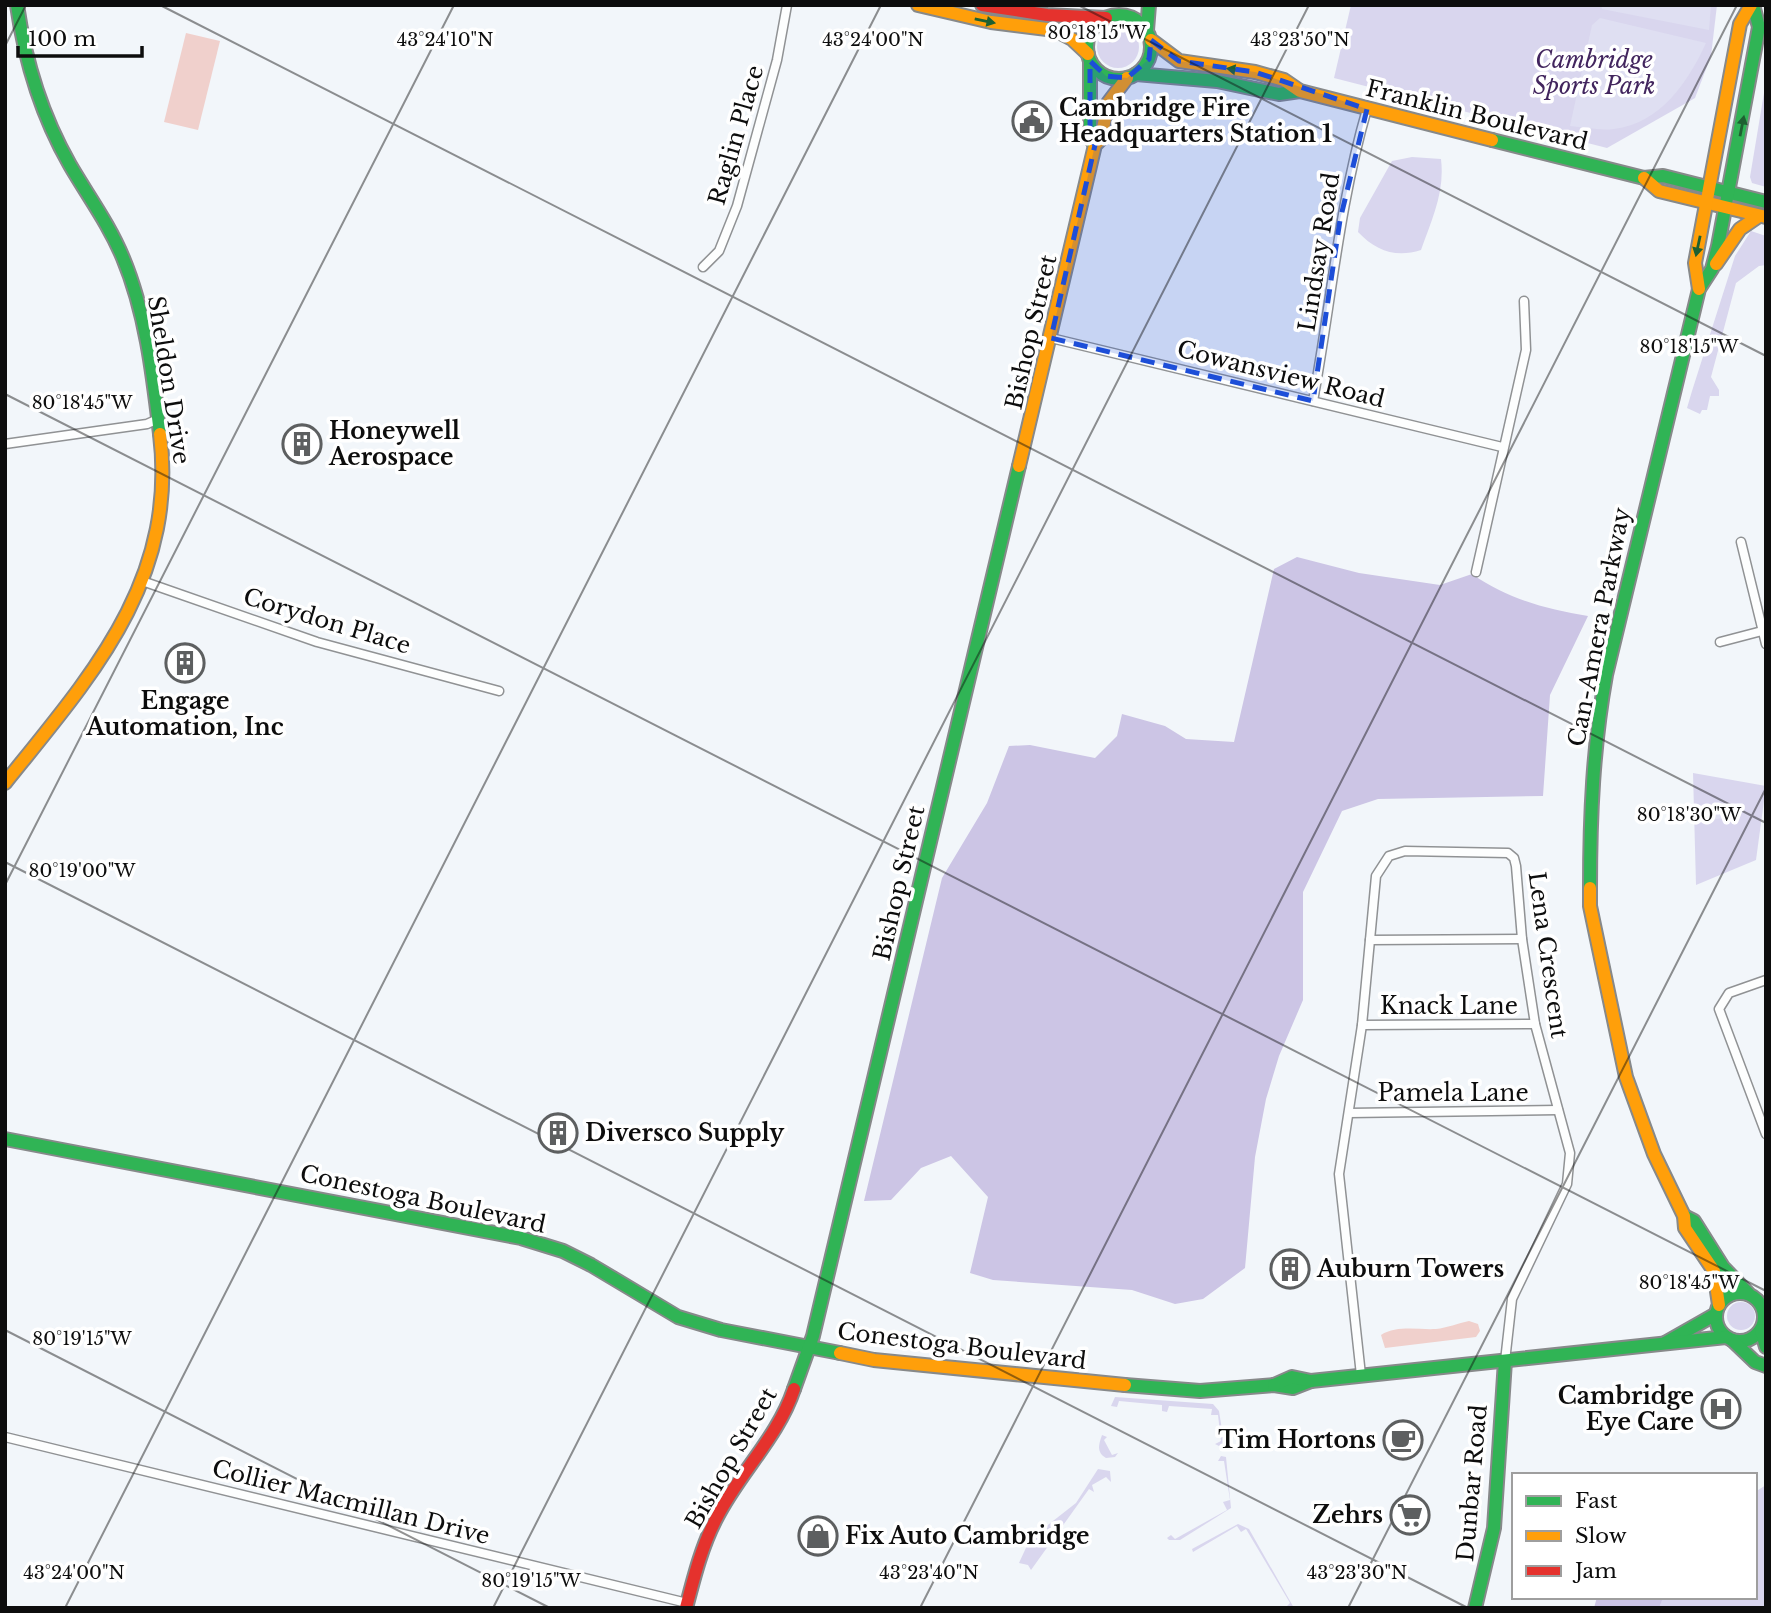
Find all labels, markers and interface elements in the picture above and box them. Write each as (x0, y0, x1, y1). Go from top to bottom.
scale bar (18, 14, 142, 58)
one-way arrow (974, 15, 996, 26)
text: 80°18'15"W (1048, 22, 1147, 44)
text: 100 m (28, 26, 96, 52)
text: 43°24'10"N (397, 29, 493, 51)
text: 43°24'00"N (822, 29, 924, 51)
text: 43°23'50"N (1250, 29, 1350, 51)
park label: Cambridge Sports Park (1533, 46, 1655, 100)
street label: Raglin Place (703, 62, 769, 208)
one-way arrow (1226, 64, 1248, 75)
street label: Franklin Boulevard (1363, 74, 1591, 156)
place label: Cambridge Fire Headquarters Station 1 (1059, 94, 1332, 148)
public building icon: Cambridge Fire Headquarters Station 1 (1011, 100, 1053, 142)
one-way arrow (1737, 115, 1748, 137)
street label: Lindsay Road (1293, 171, 1345, 333)
one-way arrow (1693, 235, 1704, 257)
street label: Bishop Street (1000, 251, 1063, 412)
street label: Sheldon Drive (142, 294, 196, 466)
street label: Cowansview Road (1174, 335, 1388, 413)
text: 80°18'15"W (1640, 336, 1739, 358)
text: 80°18'45"W (32, 392, 133, 414)
place label: Honeywell Aerospace (328, 417, 460, 471)
building icon: Honeywell Aerospace (281, 423, 323, 465)
street label: Can-Amera Parkway (1562, 505, 1636, 749)
street label: Corydon Place (240, 582, 414, 660)
building icon: Engage Automation, Inc (164, 642, 206, 684)
place label: Engage Automation, Inc (85, 687, 284, 741)
street label: Bishop Street (868, 802, 931, 963)
text: 80°18'30"W (1637, 804, 1742, 826)
text: 80°19'00"W (29, 860, 136, 882)
street label: Lena Crescent (1522, 870, 1574, 1040)
street label: Knack Lane (1380, 992, 1518, 1020)
street label: Pamela Lane (1377, 1079, 1529, 1107)
building icon: Diversco Supply (537, 1112, 579, 1154)
place label: Diversco Supply (585, 1119, 785, 1147)
street label: Conestoga Boulevard (297, 1159, 549, 1239)
building icon: Auburn Towers (1269, 1248, 1311, 1290)
place label: Auburn Towers (1316, 1255, 1504, 1283)
text: 80°18'45"W (1639, 1272, 1740, 1294)
street label: Conestoga Boulevard (836, 1317, 1088, 1375)
text: 80°19'15"W (32, 1328, 133, 1350)
street label: Bishop Street (679, 1382, 783, 1534)
place label: Cambridge Eye Care (1558, 1382, 1694, 1436)
hospital icon: Cambridge Eye Care (1700, 1388, 1742, 1430)
street label: Dunbar Road (1451, 1403, 1493, 1563)
cafe icon: Tim Hortons (1382, 1419, 1424, 1461)
place label: Tim Hortons (1218, 1426, 1376, 1454)
street label: Collier Macmillan Drive (209, 1454, 493, 1550)
legend (1512, 1473, 1757, 1599)
text: Fast (1575, 1488, 1617, 1514)
supermarket icon: Zehrs (1389, 1494, 1431, 1536)
place label: Zehrs (1313, 1501, 1383, 1529)
shop icon: Fix Auto Cambridge (797, 1515, 839, 1557)
place label: Fix Auto Cambridge (845, 1522, 1090, 1550)
text: Slow (1575, 1523, 1627, 1549)
text: Jam (1572, 1558, 1617, 1584)
text: 43°24'00"N (23, 1562, 125, 1584)
text: 43°23'40"N (879, 1562, 979, 1584)
text: 43°23'30"N (1307, 1562, 1407, 1584)
text: 80°19'15"W (481, 1570, 582, 1592)

